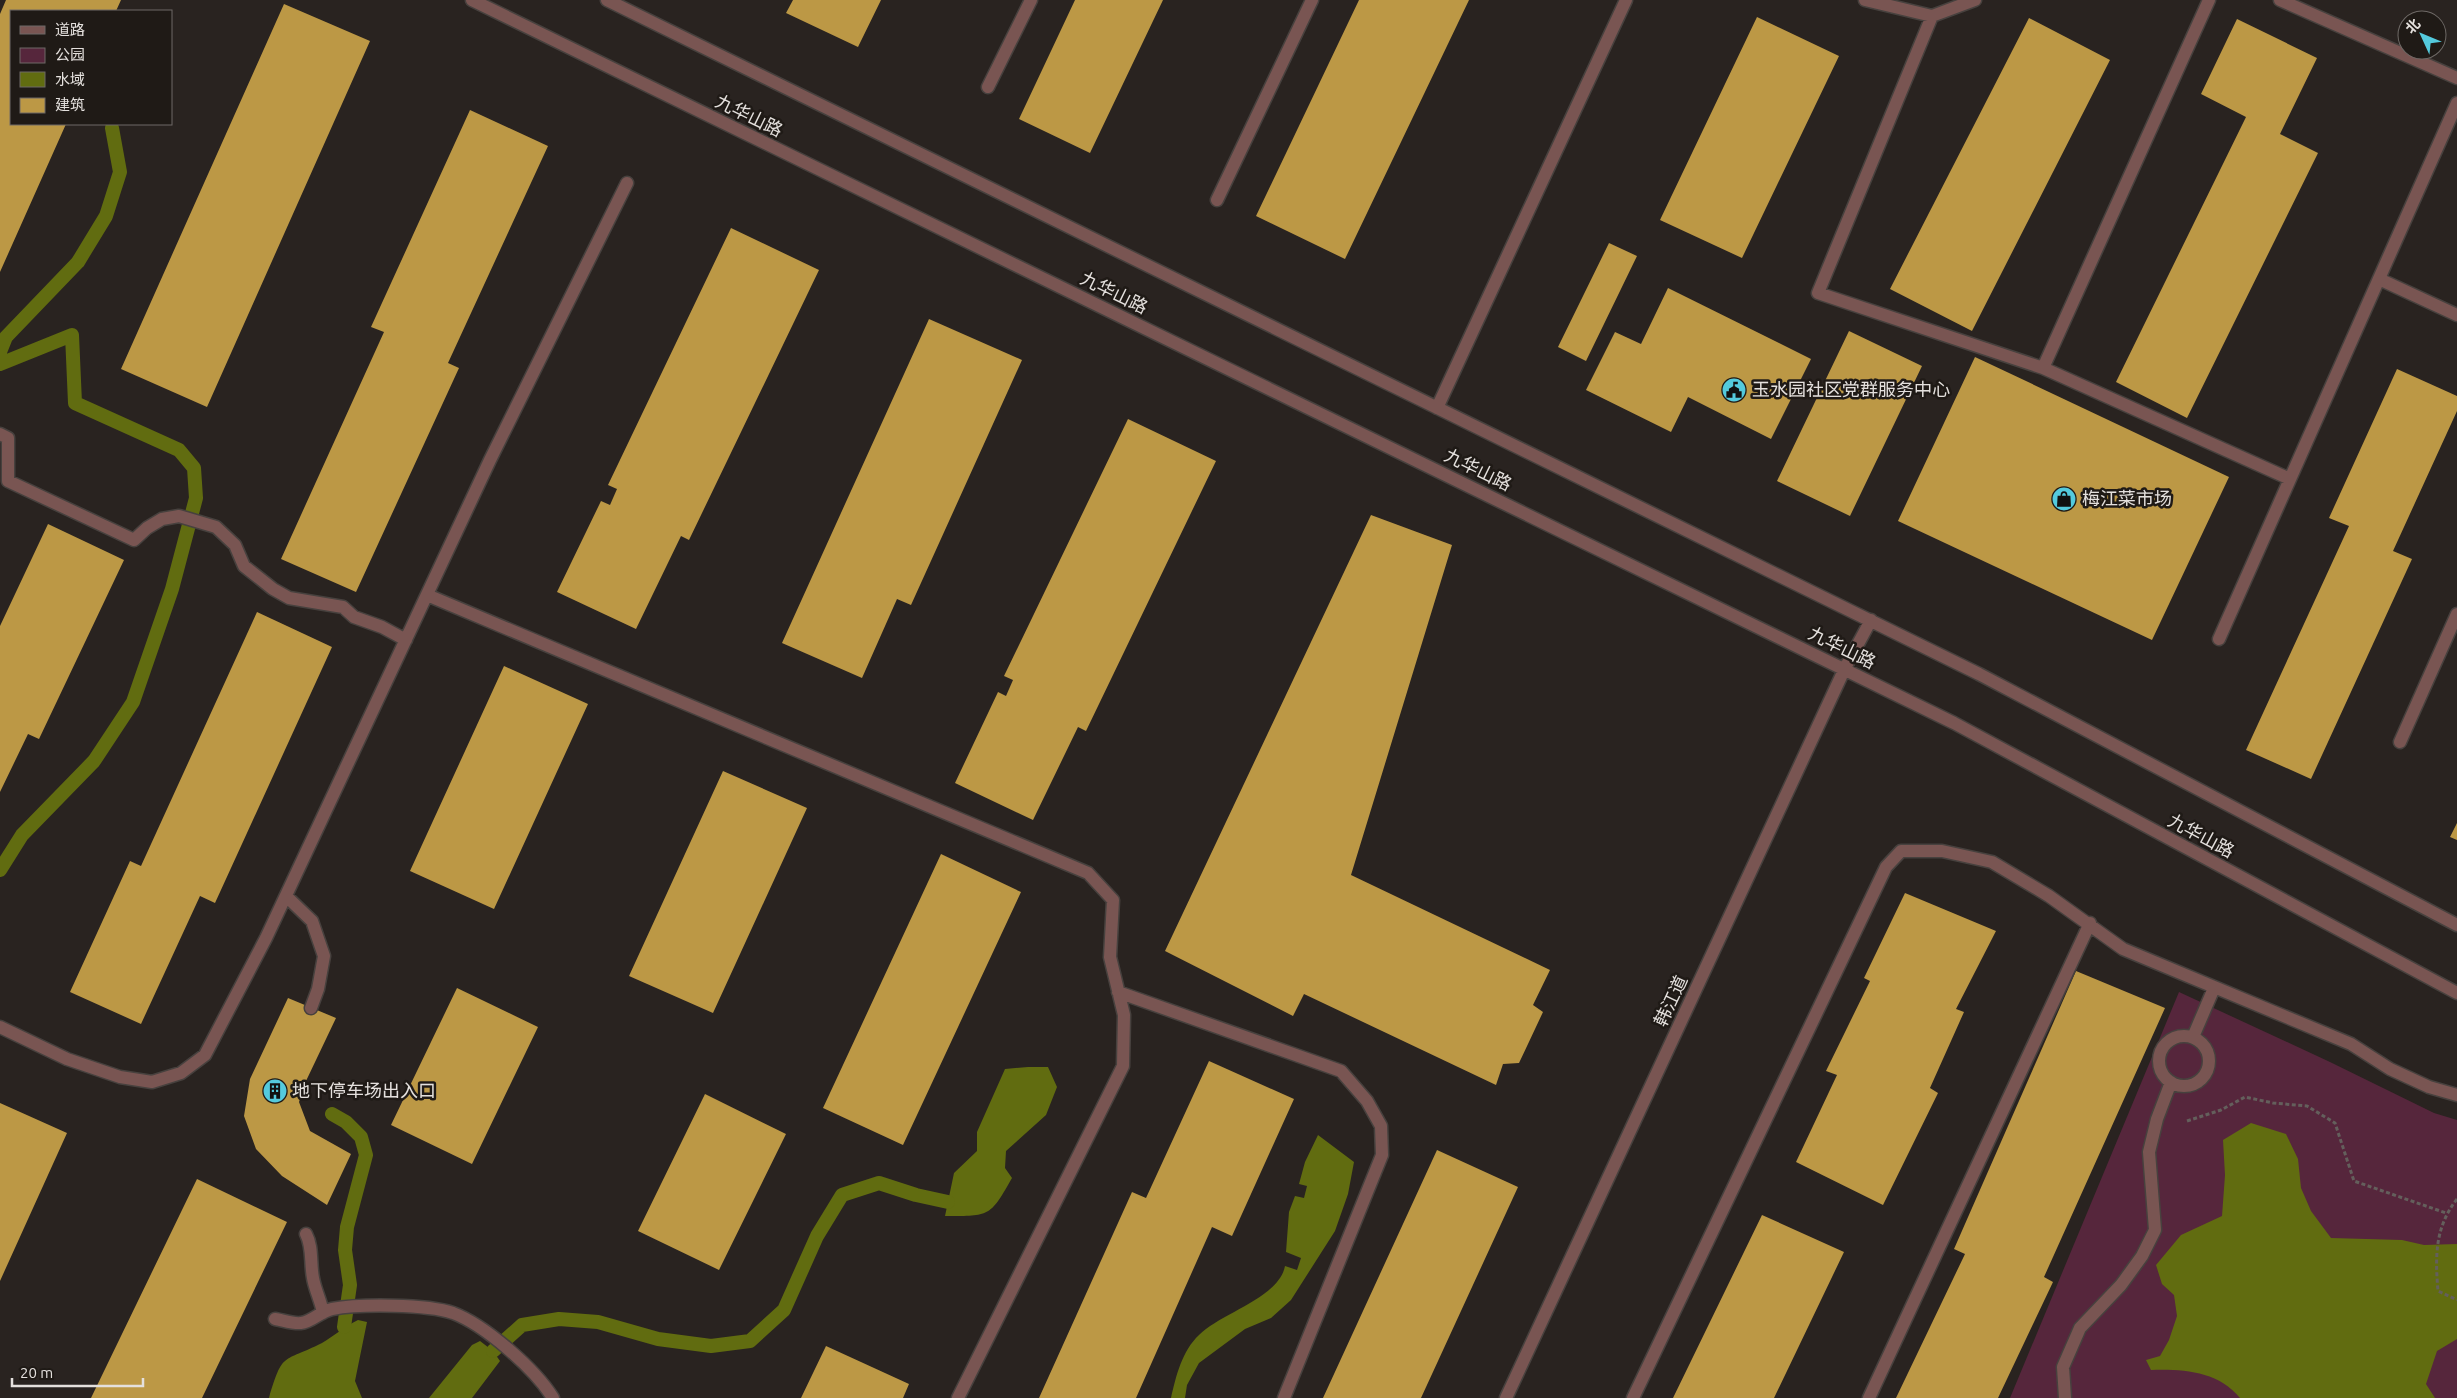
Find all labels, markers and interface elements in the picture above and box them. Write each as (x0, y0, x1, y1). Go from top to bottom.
legend (10, 10, 172, 125)
north arrow (2397, 10, 2447, 60)
text: 北 (2402, 15, 2423, 37)
text: 道路 (55, 21, 85, 38)
text: 公园 (55, 46, 85, 63)
text: 水域 (55, 71, 85, 88)
street label: 九华山路 (713, 90, 786, 140)
text: 建筑 (55, 96, 85, 113)
street label: 九华山路 (1078, 267, 1151, 317)
public building icon: 玉水园社区党群服务中心 (1721, 377, 1747, 403)
place label: 玉水园社区党群服务中心 (1752, 379, 1950, 399)
street label: 九华山路 (1442, 444, 1515, 494)
shop icon: 梅江菜市场 (2051, 486, 2077, 512)
place label: 梅江菜市场 (2082, 488, 2172, 508)
street label: 九华山路 (1806, 622, 1879, 672)
street label: 九华山路 (2165, 809, 2238, 861)
street label: 韩江道 (1650, 972, 1691, 1029)
building icon: 地下停车场出入口 (262, 1078, 288, 1104)
place label: 地下停车场出入口 (292, 1080, 436, 1100)
scale bar (12, 1356, 144, 1388)
text: 20 m (20, 1364, 53, 1381)

